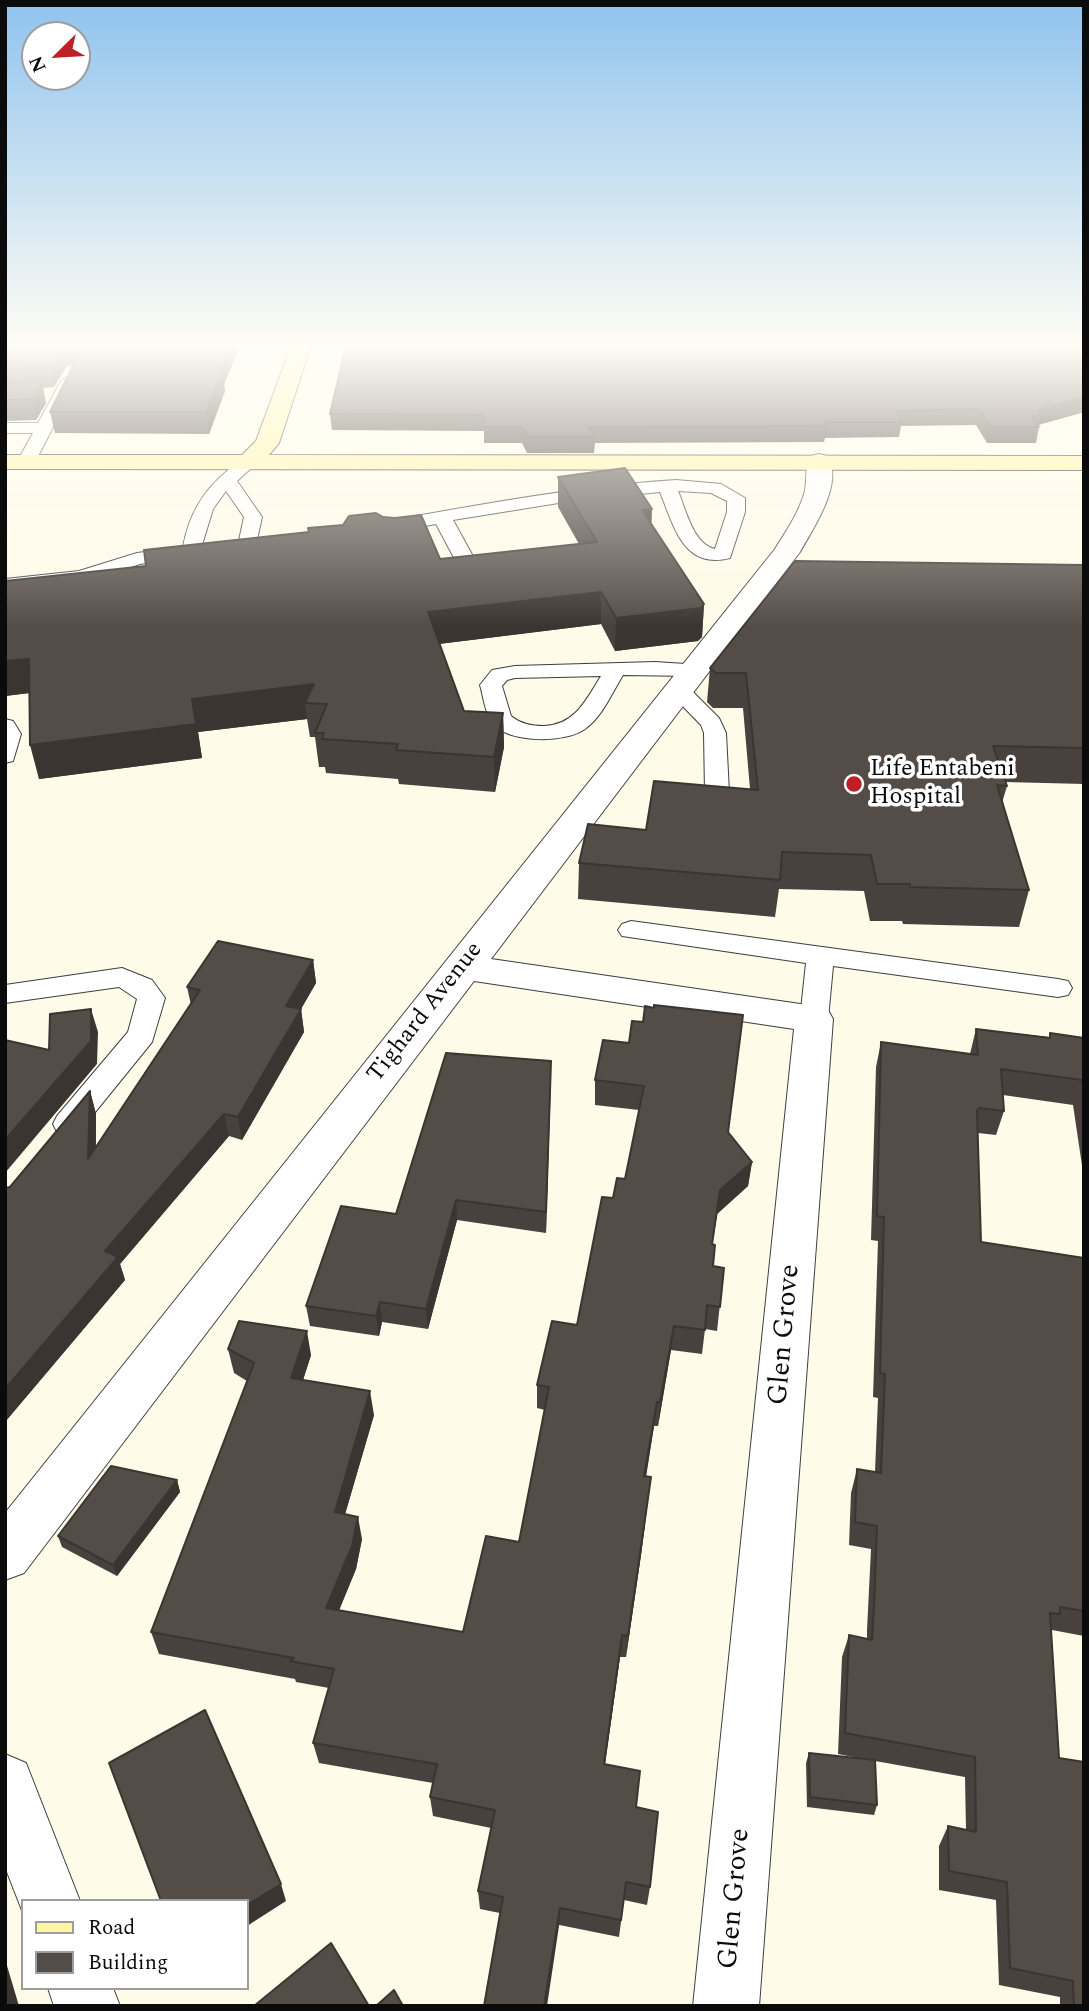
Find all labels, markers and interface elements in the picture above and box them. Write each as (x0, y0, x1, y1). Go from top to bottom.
north arrow (21, 21, 91, 91)
text: N (22, 51, 55, 77)
place label: Life Entabeni Hospital (870, 756, 1015, 812)
marker: Life Entabeni Hospital (844, 774, 864, 794)
street label: Tighard Avenue (362, 937, 490, 1089)
street label: Glen Grove (763, 1263, 809, 1407)
street label: Glen Grove (713, 1827, 759, 1971)
legend (21, 1899, 248, 1990)
text: Road (88, 1912, 135, 1944)
text: Building (88, 1947, 168, 1979)

